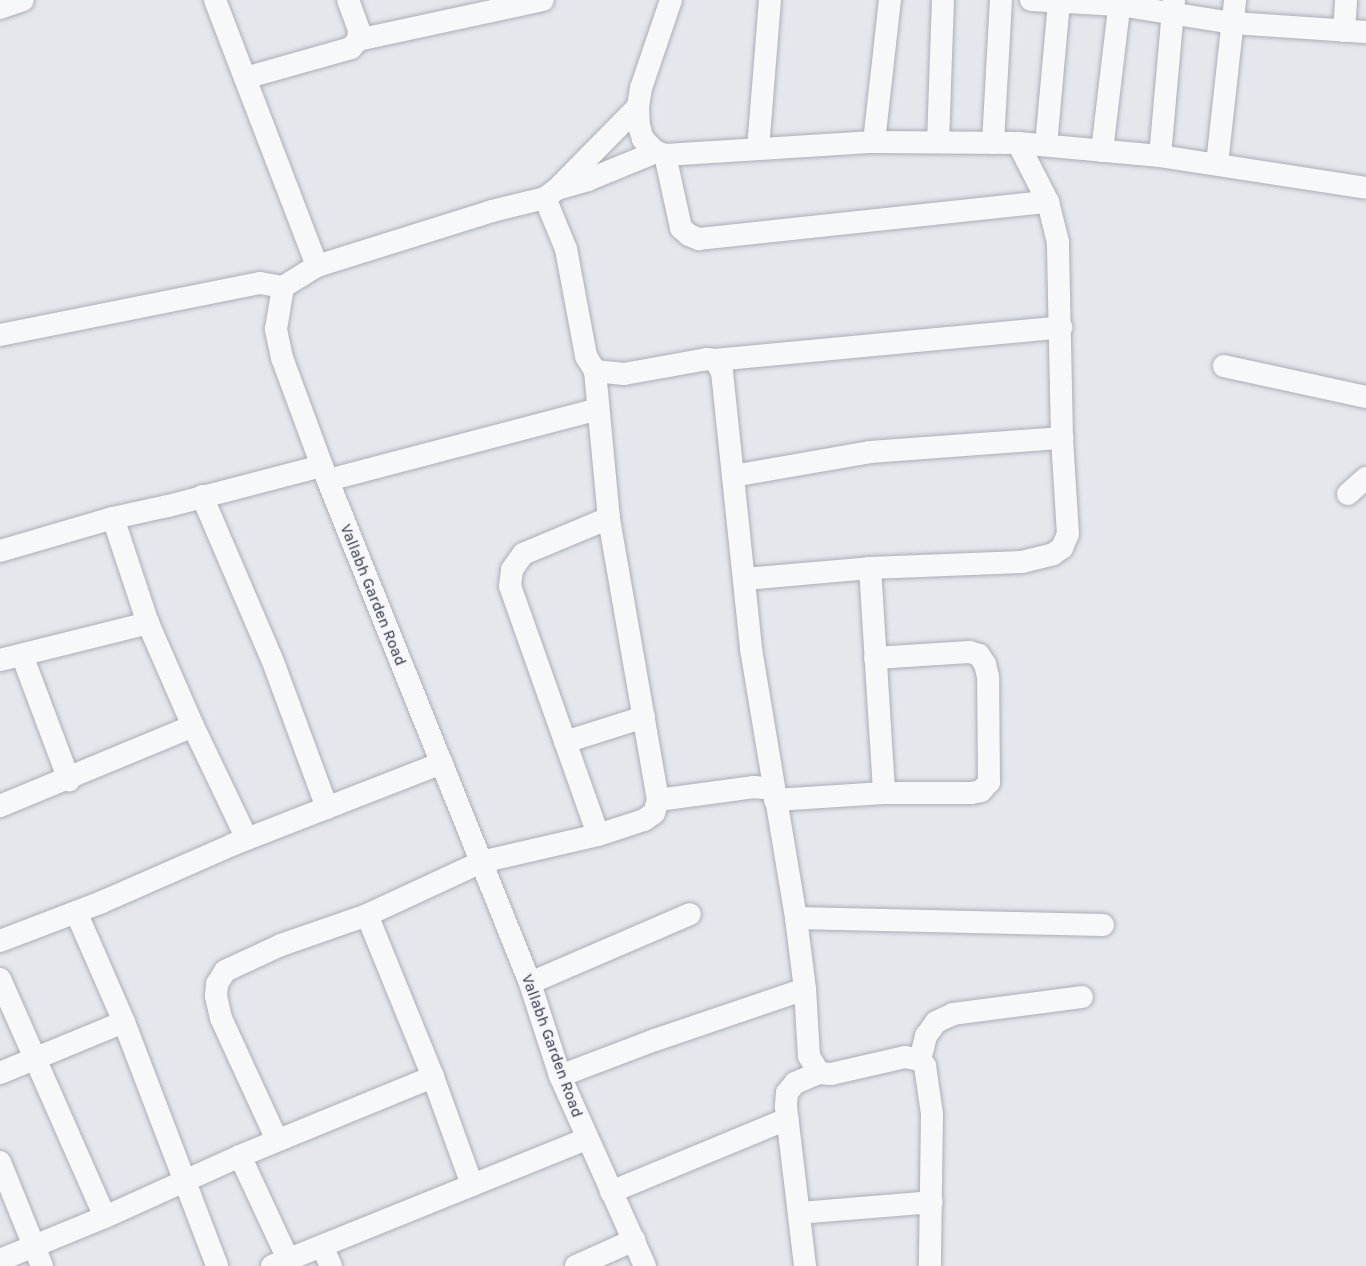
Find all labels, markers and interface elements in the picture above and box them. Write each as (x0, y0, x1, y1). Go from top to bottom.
street label: Vallabh Garden Road (336, 521, 410, 669)
street label: Vallabh Garden Road (517, 972, 587, 1120)

